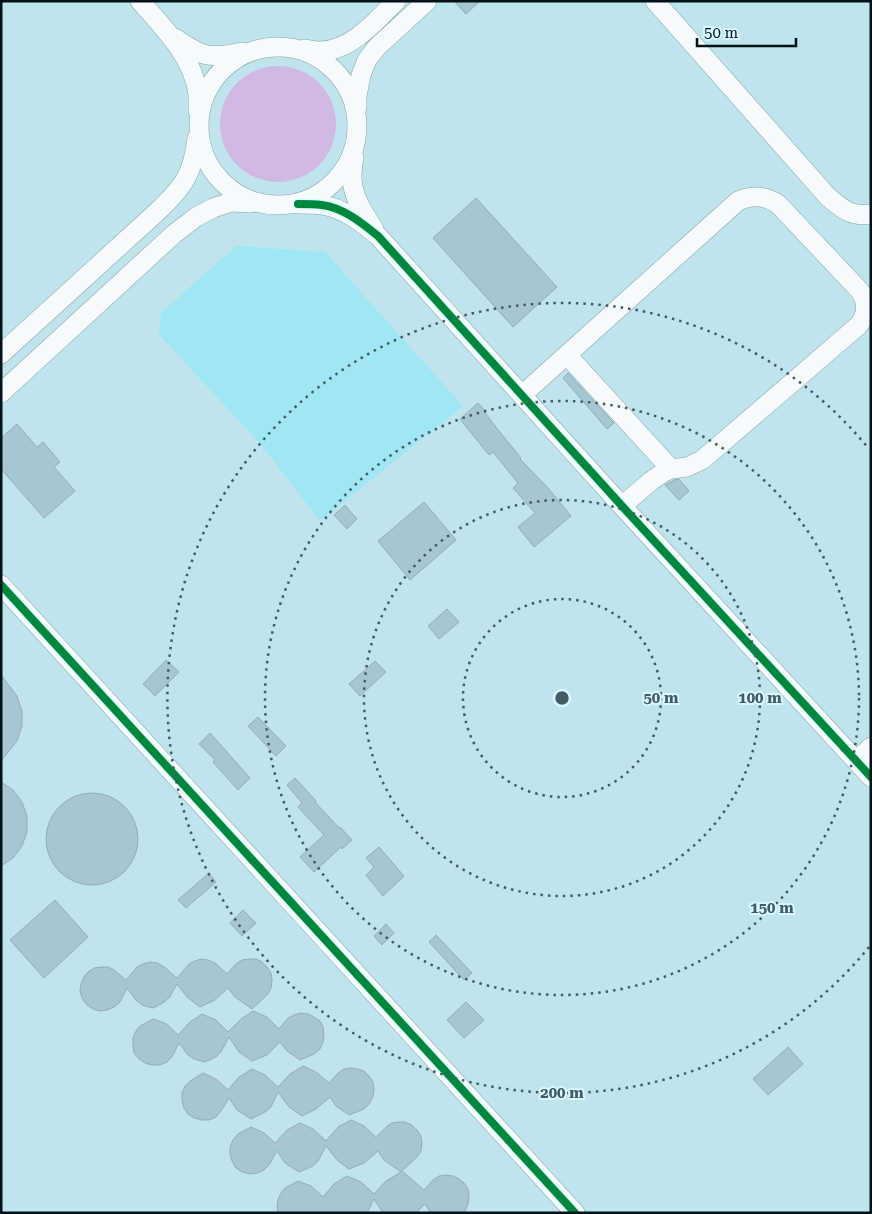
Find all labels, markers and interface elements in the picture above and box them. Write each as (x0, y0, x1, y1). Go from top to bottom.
scale bar (697, 15, 796, 47)
text: 50 m (704, 24, 739, 42)
centre of rings (553, 689, 571, 707)
text: 50 m (643, 689, 679, 707)
text: 100 m (738, 689, 782, 707)
text: 150 m (750, 899, 794, 917)
text: 200 m (540, 1084, 584, 1102)

